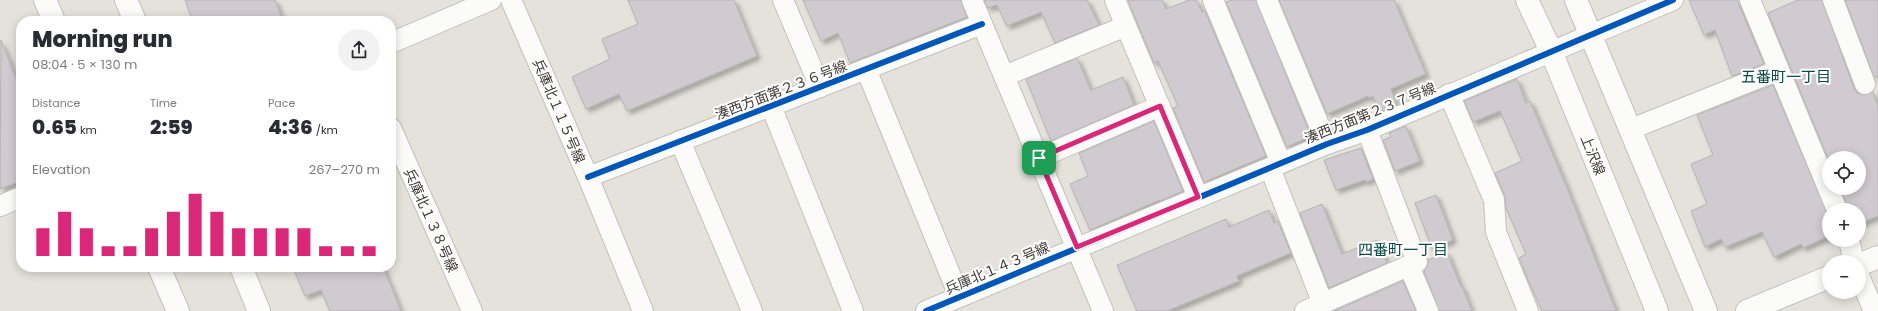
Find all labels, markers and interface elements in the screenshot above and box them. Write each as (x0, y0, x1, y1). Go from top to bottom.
text: Morning run (32, 24, 173, 55)
button: share (338, 29, 380, 71)
text: 08:04 · 5 × 130 m (32, 55, 137, 74)
street label: 兵庫北１１５号線 (528, 56, 590, 166)
street label: 湊西方面第２３６号線 (712, 56, 850, 124)
district label: 五番町一丁目 (1741, 66, 1831, 87)
street label: 湊西方面第２３７号線 (1301, 78, 1439, 148)
text: Distance (32, 95, 80, 111)
text: Time (150, 95, 177, 111)
text: Pace (268, 95, 295, 111)
text: 0.65 (32, 113, 77, 141)
text: 2:59 (150, 113, 193, 141)
text: 4:36 (268, 113, 313, 141)
text: km (77, 122, 97, 138)
text: /km (313, 122, 338, 138)
street label: 上沢線 (1576, 132, 1610, 178)
pin (1022, 141, 1056, 175)
icon: arrive (1028, 147, 1050, 169)
map controls (1822, 151, 1866, 299)
button: locate (1822, 151, 1866, 195)
text: Elevation (32, 160, 91, 179)
text: 267–270 m (309, 160, 380, 179)
street label: 兵庫北１３８号線 (399, 165, 463, 275)
button: + (1822, 203, 1866, 247)
street label: 兵庫北１４３号線 (942, 237, 1052, 299)
district label: 四番町一丁目 (1358, 239, 1448, 260)
button: − (1822, 255, 1866, 299)

